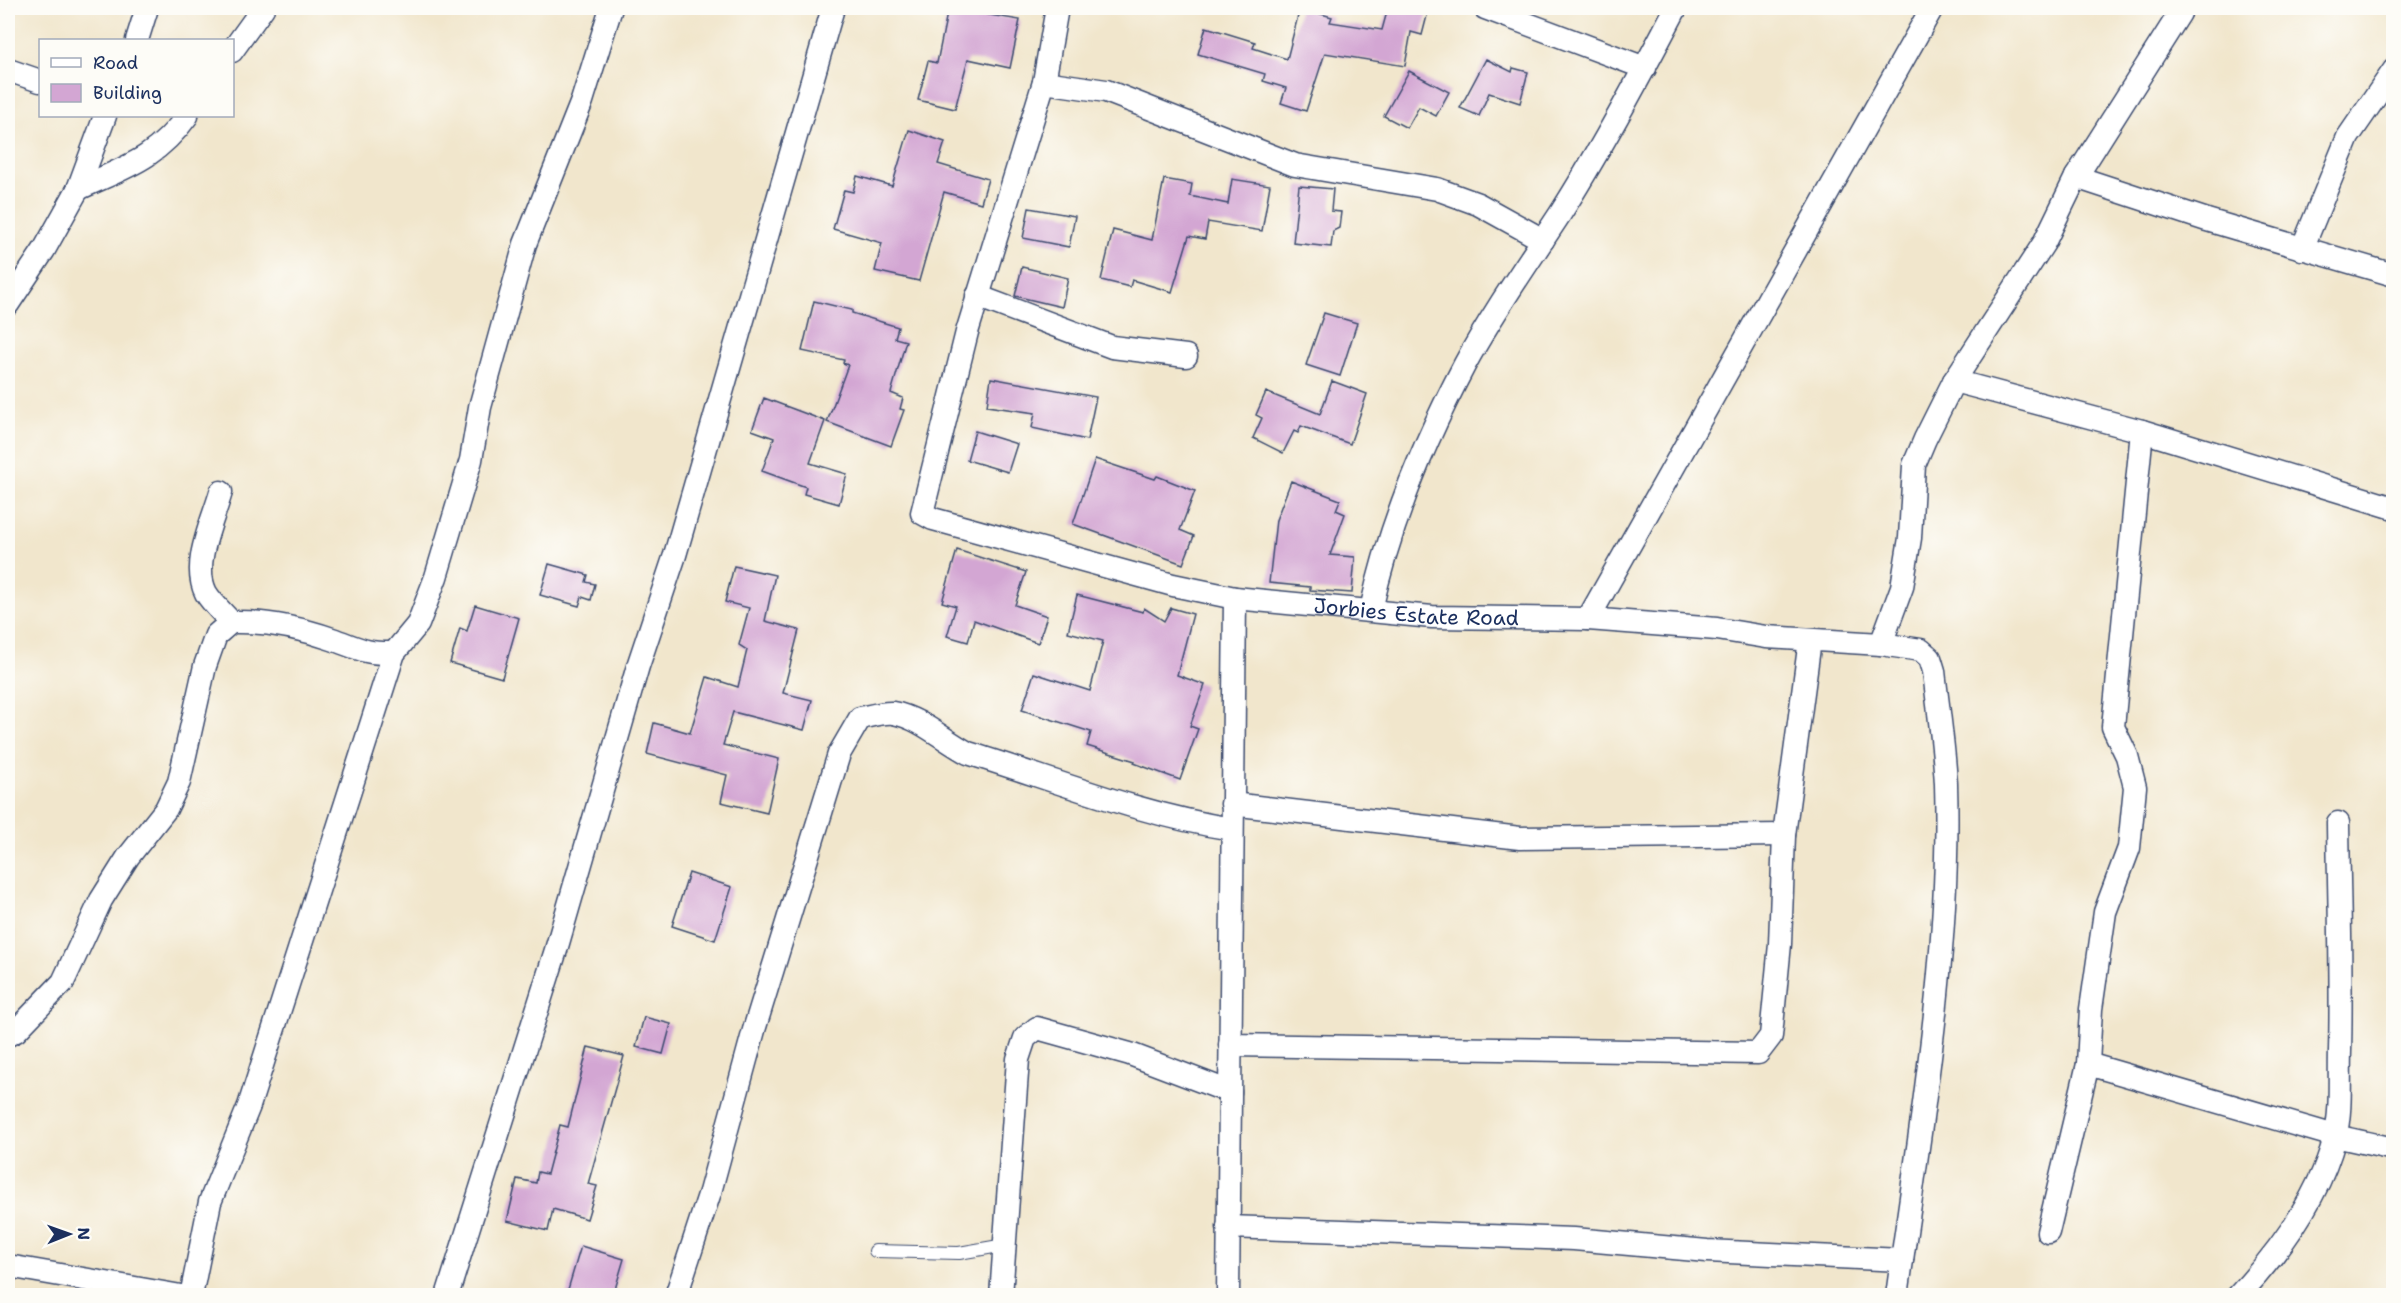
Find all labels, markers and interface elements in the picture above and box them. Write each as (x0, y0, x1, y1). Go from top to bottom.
legend (39, 39, 234, 117)
text: Road (93, 51, 138, 75)
text: Building (93, 81, 162, 105)
street label: Jorbies Estate Road (1312, 592, 1519, 632)
north arrow (39, 1204, 99, 1264)
text: N (73, 1227, 94, 1240)

